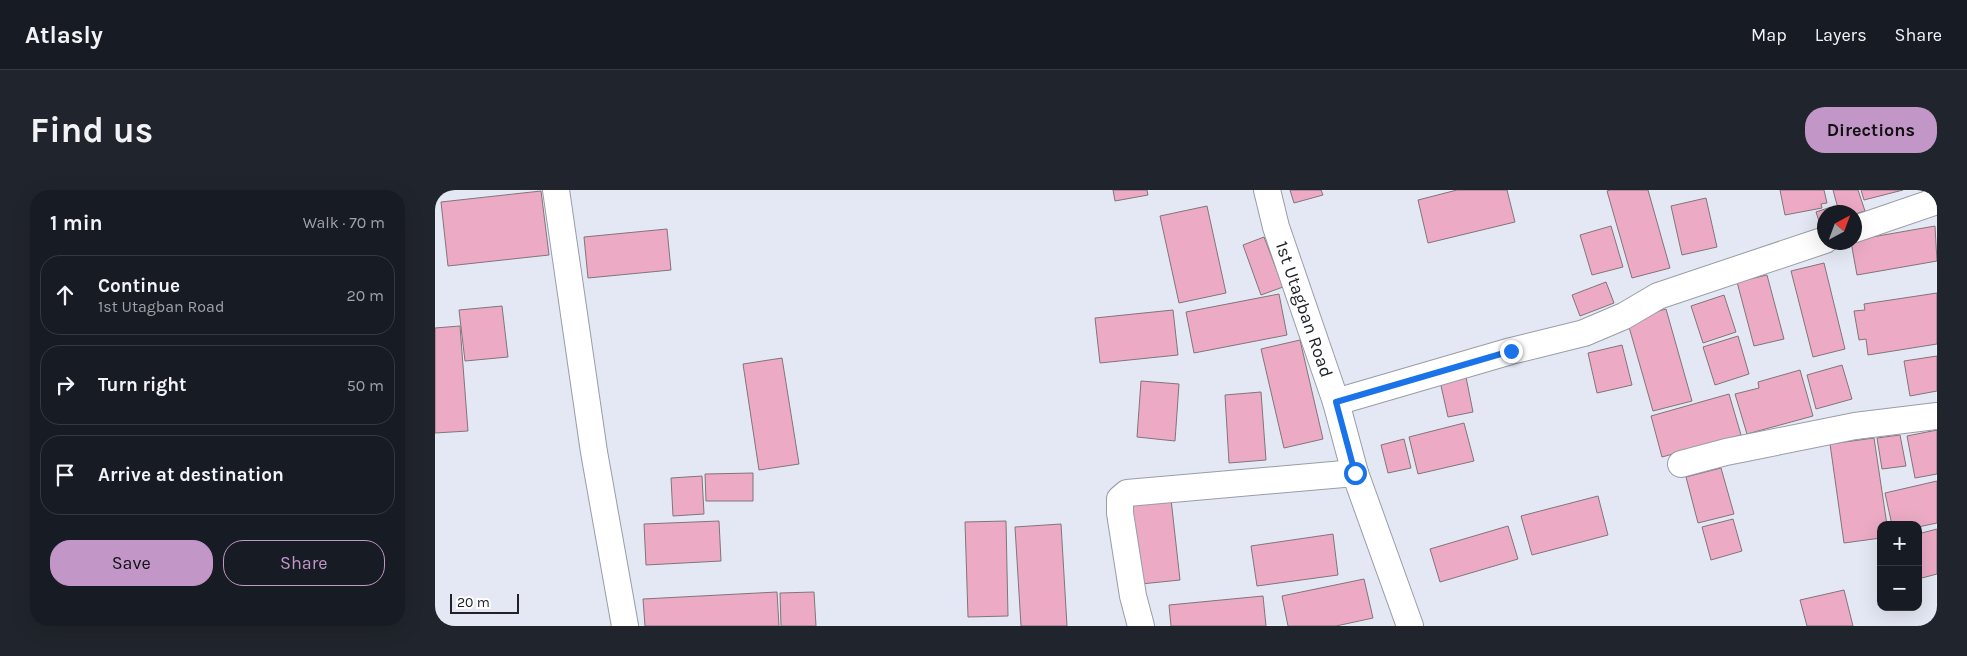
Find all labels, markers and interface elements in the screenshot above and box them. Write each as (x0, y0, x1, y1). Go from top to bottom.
text: Atlasly (25, 21, 103, 49)
text: Map (1751, 24, 1787, 46)
text: Layers (1815, 24, 1867, 46)
text: Share (1895, 24, 1942, 46)
button: Directions (1805, 107, 1937, 153)
text: Find us (30, 110, 153, 151)
north arrow (1817, 205, 1862, 250)
text: 1 min (50, 211, 103, 235)
text: Walk · 70 m (303, 213, 385, 232)
street label: 1st Utagban Road (1271, 238, 1338, 380)
text: Continue (98, 275, 180, 297)
icon: ahead (51, 281, 79, 309)
text: 20 m (346, 286, 384, 305)
text: 1st Utagban Road (98, 297, 224, 316)
route end (1500, 340, 1523, 363)
icon: right (51, 371, 79, 399)
text: Turn right (98, 374, 187, 396)
text: 50 m (347, 376, 384, 395)
icon: arrive (51, 461, 79, 489)
route start (1344, 462, 1367, 485)
text: Arrive at destination (98, 464, 284, 486)
map controls (1877, 521, 1922, 611)
button: + (1877, 521, 1922, 566)
button: Save (50, 540, 213, 586)
button: Share (223, 540, 385, 586)
button: − (1877, 566, 1922, 611)
scale bar (450, 591, 519, 614)
text: 20 m (457, 594, 490, 611)

